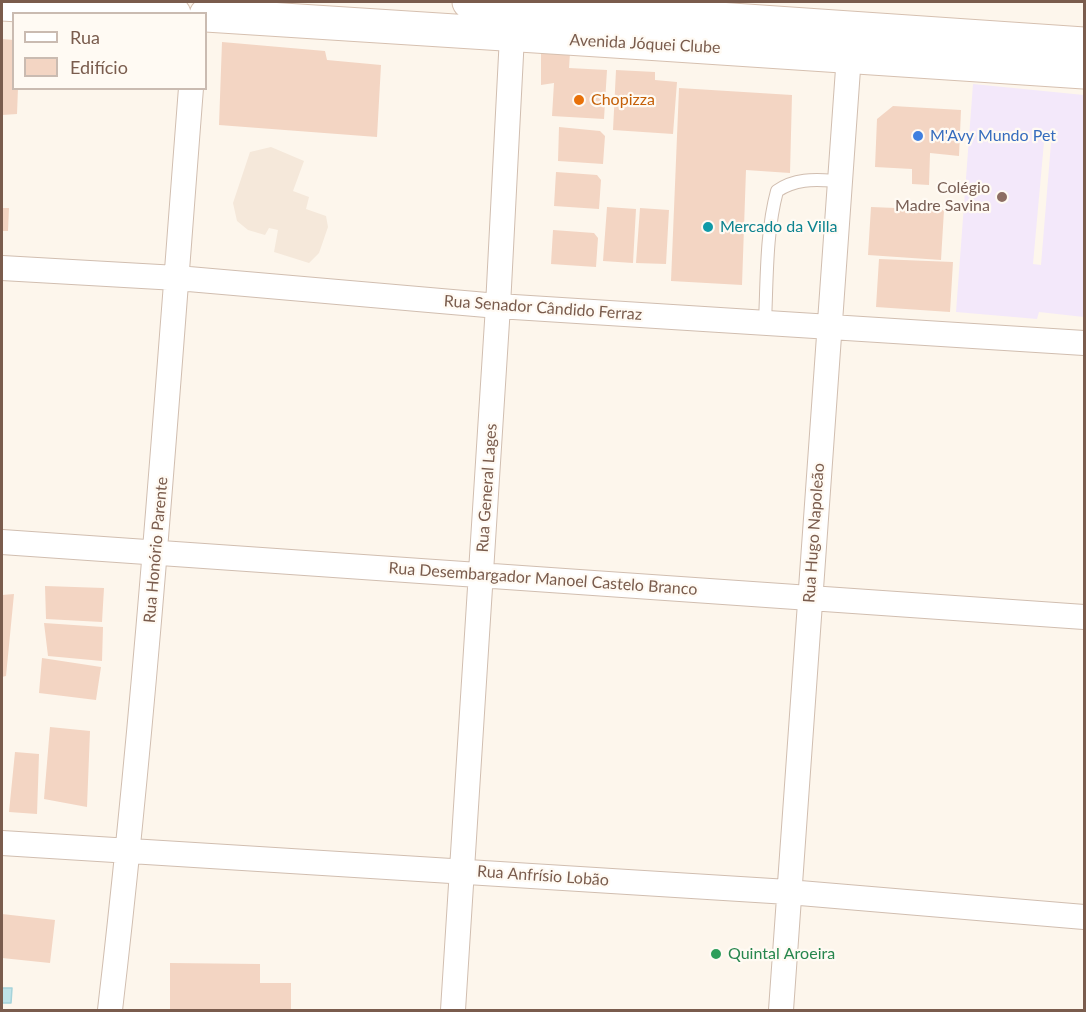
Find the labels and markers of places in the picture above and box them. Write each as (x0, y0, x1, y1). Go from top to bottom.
place label: Chopizza (591, 90, 655, 110)
marker: Chopizza (572, 93, 586, 107)
place label: M'Avy Mundo Pet (930, 126, 1056, 146)
marker: M'Avy Mundo Pet (911, 129, 925, 143)
place label: Colégio Madre Savina (895, 178, 990, 216)
marker: Colégio Madre Savina (995, 190, 1009, 204)
place label: Mercado da Villa (720, 217, 837, 237)
marker: Mercado da Villa (701, 220, 715, 234)
place label: Quintal Aroeira (728, 944, 835, 964)
marker: Quintal Aroeira (709, 947, 723, 961)

